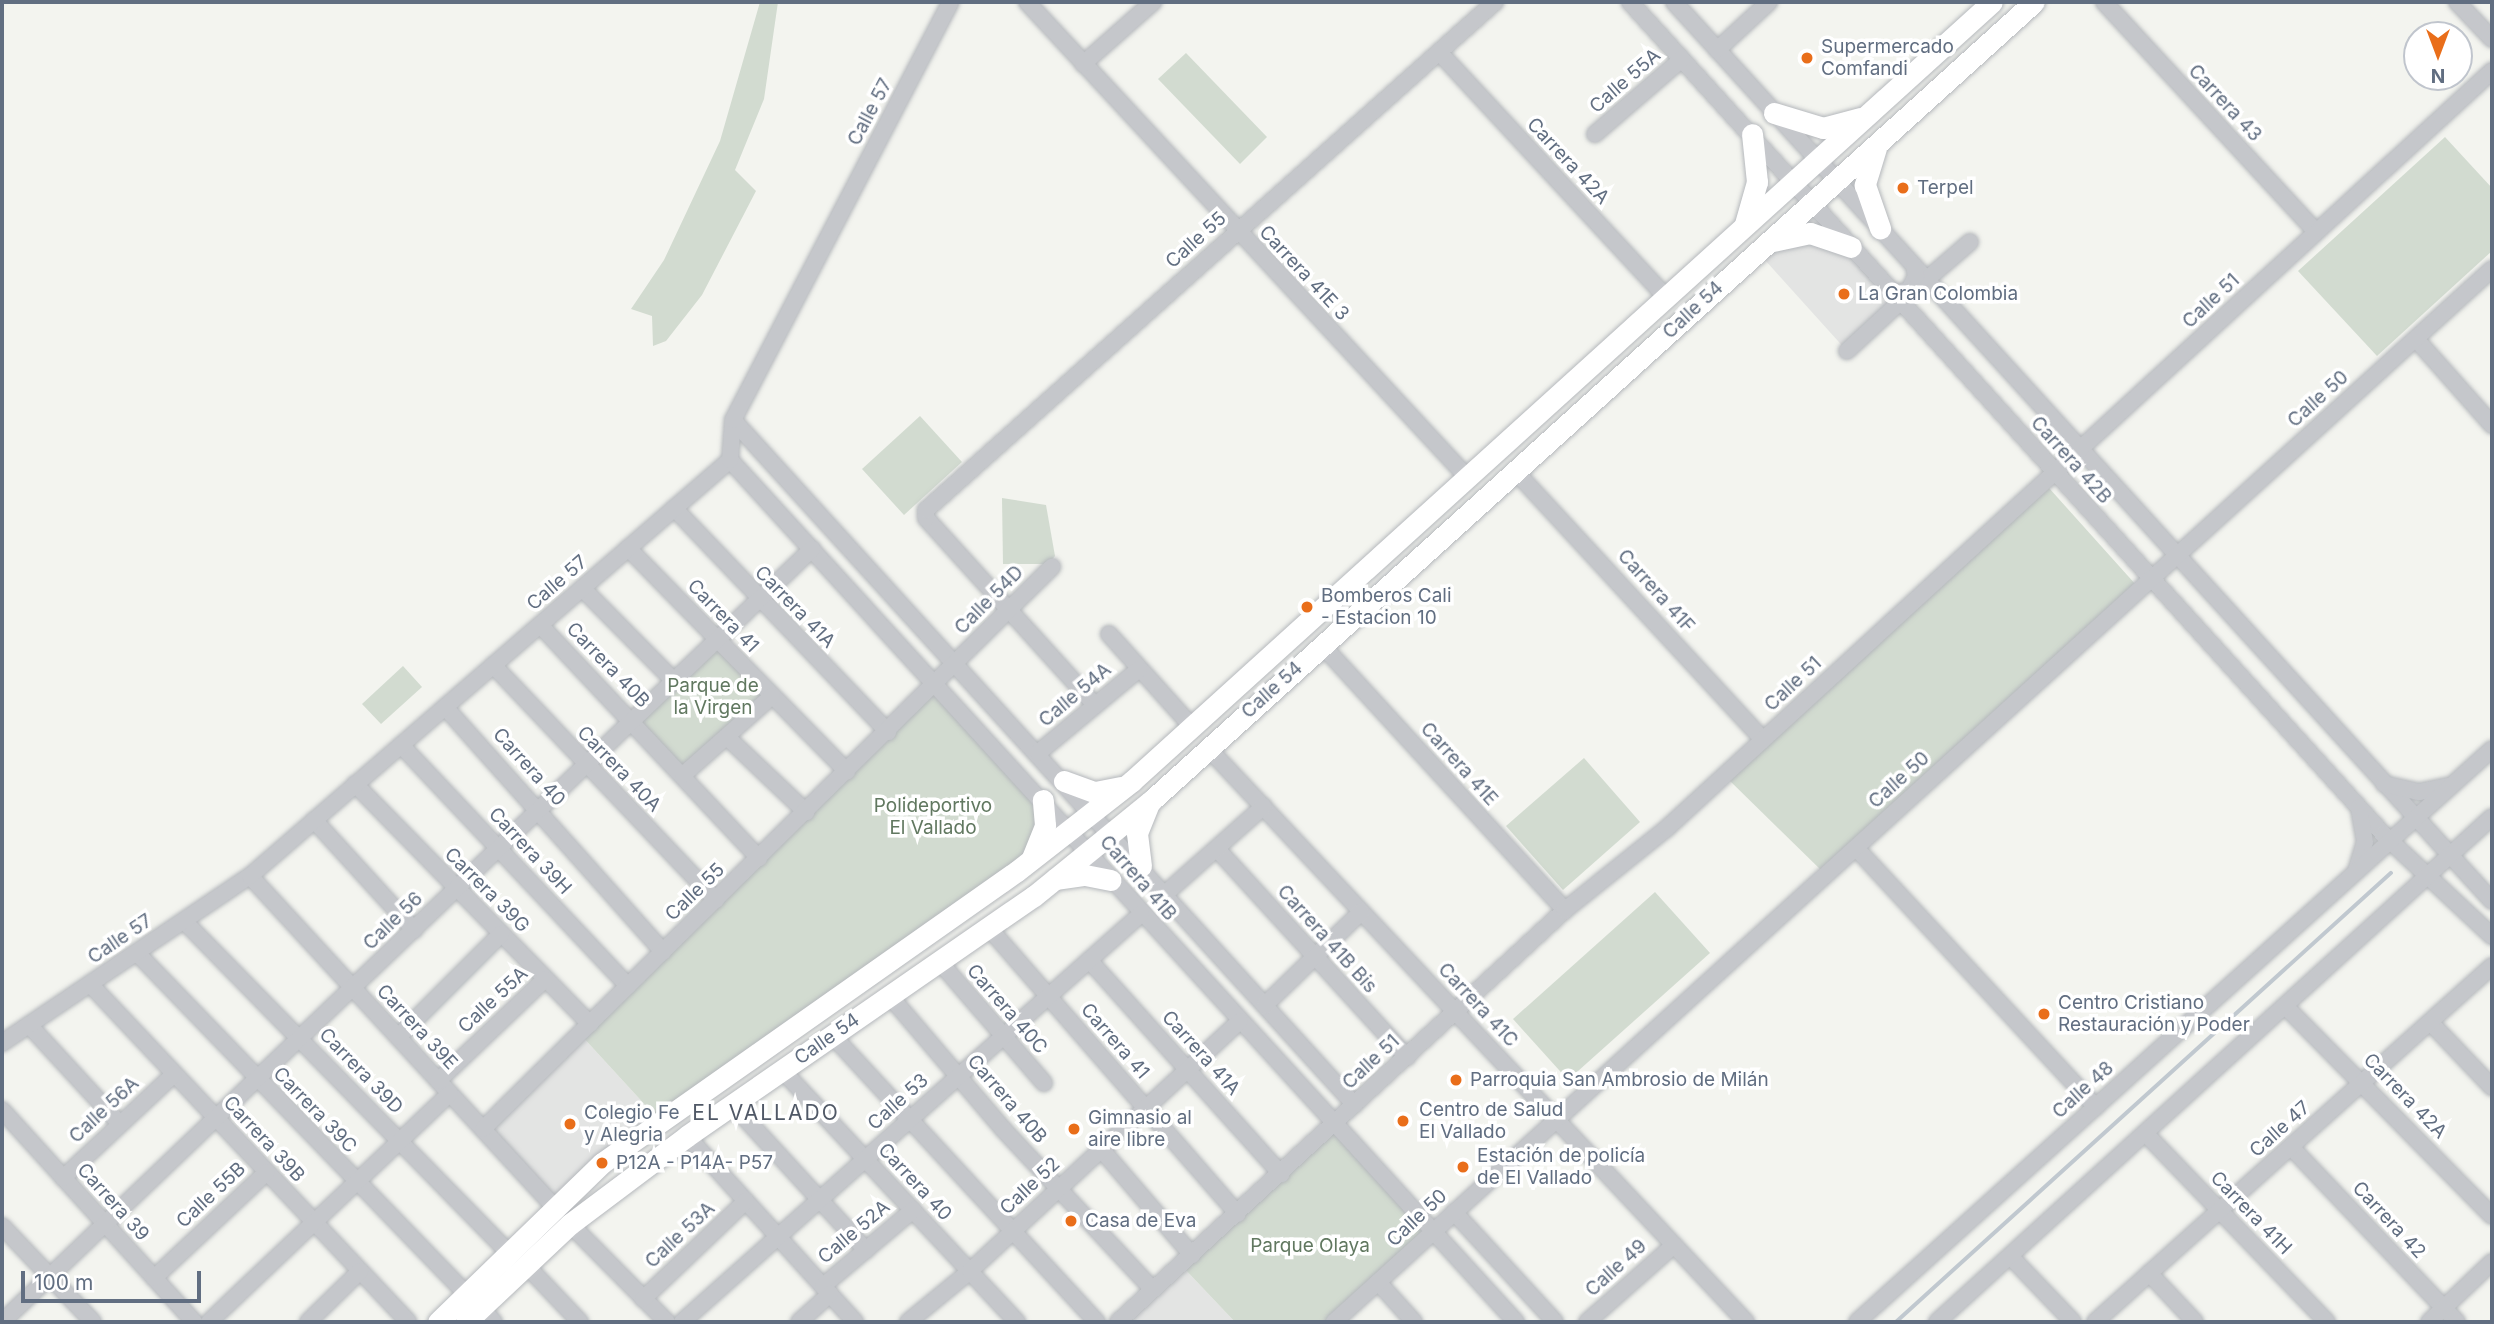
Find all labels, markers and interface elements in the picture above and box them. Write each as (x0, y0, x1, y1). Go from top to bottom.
north arrow (2403, 21, 2473, 91)
place label: Supermercado Comfandi (1821, 36, 1954, 80)
street label: Calle 55A (1585, 44, 1665, 118)
marker: Supermercado Comfandi (1799, 50, 1815, 66)
street label: Carrera 43 (2184, 60, 2266, 146)
text: N (2431, 64, 2445, 87)
street label: Calle 57 (843, 75, 897, 149)
street label: Carrera 42A (1522, 113, 1614, 209)
place label: Terpel (1917, 177, 1974, 199)
marker: Terpel (1895, 180, 1911, 196)
street label: Calle 55 (1161, 207, 1231, 273)
street label: Carrera 41E 3 (1254, 221, 1354, 325)
street label: Calle 51 (2178, 269, 2244, 333)
street label: Calle 54 (1658, 276, 1728, 344)
place label: La Gran Colombia (1858, 283, 2018, 305)
marker: La Gran Colombia (1836, 286, 1852, 302)
street label: Calle 50 (2283, 366, 2353, 432)
street label: Carrera 42B (2026, 412, 2116, 508)
street label: Carrera 41F (1613, 545, 1699, 637)
street label: Calle 57 (522, 551, 592, 615)
street label: Carrera 41A (750, 561, 840, 653)
street label: Calle 54D (950, 561, 1028, 639)
street label: Carrera 41 (683, 575, 763, 657)
place label: Bomberos Cali - Estacion 10 (1321, 585, 1452, 629)
marker: Bomberos Cali - Estacion 10 (1299, 599, 1315, 615)
street label: Carrera 40B (562, 618, 654, 712)
street label: Calle 51 (1760, 652, 1826, 716)
street label: Calle 54 (1237, 657, 1307, 723)
street label: Calle 54A (1034, 658, 1116, 732)
park label: Parque de la Virgen (667, 675, 759, 719)
street label: Carrera 41E (1416, 718, 1502, 810)
street label: Carrera 40A (572, 721, 666, 817)
street label: Carrera 40 (488, 723, 570, 811)
street label: Calle 50 (1864, 747, 1934, 813)
park label: Polideportivo El Vallado (874, 795, 992, 839)
street label: Carrera 39H (484, 803, 576, 899)
street label: Carrera 41B (1095, 831, 1181, 925)
street label: Carrera 39G (440, 843, 534, 937)
street label: Calle 55 (661, 858, 729, 926)
street label: Carrera 41B Bis (1273, 880, 1381, 998)
street label: Calle 56 (359, 887, 427, 955)
street label: Calle 57 (84, 909, 156, 969)
street label: Carrera 41C (1433, 958, 1523, 1052)
street label: Carrera 40C (962, 960, 1052, 1058)
street label: Calle 55A (454, 962, 532, 1038)
street label: Carrera 39E (372, 980, 462, 1074)
place label: Centro Cristiano Restauración y Poder (2058, 992, 2250, 1036)
street label: Carrera 41 (1076, 999, 1154, 1083)
street label: Carrera 41A (1157, 1006, 1245, 1100)
marker: Centro Cristiano Restauración y Poder (2036, 1006, 2052, 1022)
street label: Calle 54 (790, 1008, 864, 1070)
street label: Carrera 39D (314, 1023, 408, 1119)
street label: Calle 51 (1338, 1030, 1404, 1094)
street label: Carrera 42A (2359, 1048, 2451, 1144)
street label: Carrera 40B (962, 1050, 1052, 1148)
street label: Calle 48 (2048, 1057, 2118, 1123)
street label: Carrera 39C (268, 1062, 362, 1158)
street label: Calle 53 (863, 1069, 933, 1135)
place label: Parroquia San Ambrosio de Milán (1470, 1069, 1769, 1091)
street label: Calle 56A (65, 1072, 143, 1148)
marker: Parroquia San Ambrosio de Milán (1448, 1072, 1464, 1088)
street label: Carrera 39B (218, 1091, 310, 1187)
street label: Calle 47 (2245, 1096, 2315, 1162)
place label: Centro de Salud El Vallado (1419, 1099, 1563, 1143)
district label: EL VALLADO (694, 1100, 838, 1126)
place label: Colegio Fe y Alegria (584, 1102, 679, 1146)
place label: Gimnasio al aire libre (1088, 1107, 1192, 1151)
marker: Centro de Salud El Vallado (1393, 1111, 1413, 1131)
marker: Colegio Fe y Alegria (562, 1116, 578, 1132)
marker: Gimnasio al aire libre (1066, 1121, 1082, 1137)
street label: Carrera 40 (873, 1139, 957, 1225)
place label: Estación de policía de El Vallado (1477, 1145, 1645, 1189)
place label: P12A - P14A- P57 (616, 1152, 773, 1174)
street label: Calle 52 (995, 1153, 1065, 1219)
marker: P12A - P14A- P57 (594, 1155, 610, 1171)
street label: Calle 55B (172, 1157, 250, 1233)
street label: Carrera 39 (72, 1158, 154, 1246)
marker: Estación de policía de El Vallado (1455, 1159, 1471, 1175)
street label: Carrera 41H (2206, 1167, 2296, 1259)
street label: Carrera 42 (2348, 1177, 2430, 1263)
street label: Calle 50 (1382, 1185, 1452, 1251)
street label: Calle 52A (814, 1195, 894, 1269)
street label: Calle 53A (641, 1197, 719, 1273)
place label: Casa de Eva (1085, 1210, 1196, 1232)
marker: Casa de Eva (1063, 1213, 1079, 1229)
park label: Parque Olaya (1250, 1235, 1370, 1257)
street label: Calle 49 (1581, 1235, 1651, 1301)
scale bar (24, 1258, 205, 1302)
text: 100 m (34, 1270, 93, 1295)

